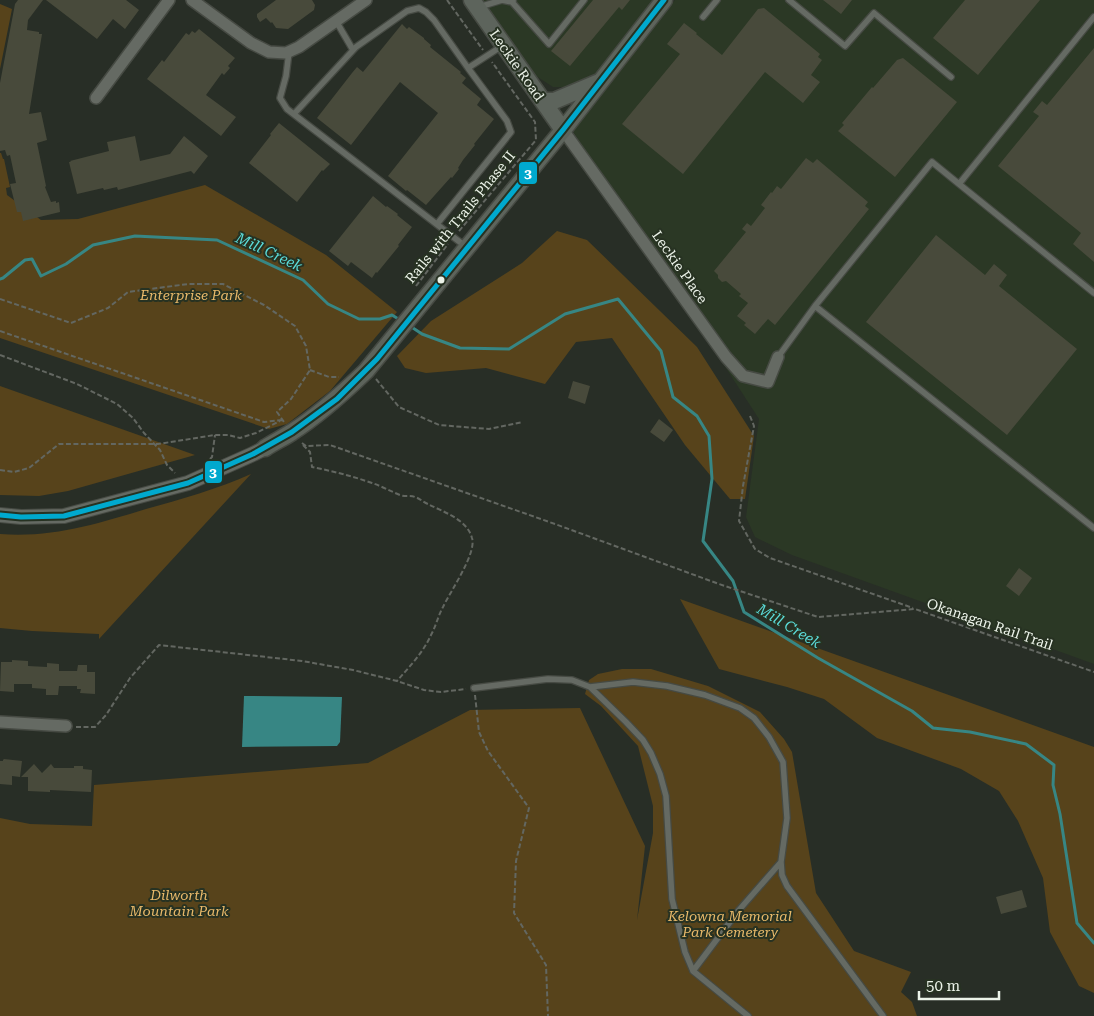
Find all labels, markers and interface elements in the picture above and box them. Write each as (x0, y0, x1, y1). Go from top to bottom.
street label: Leckie Road (487, 26, 547, 104)
street label: Rails with Trails Phase II (402, 148, 518, 286)
line badge: 3 (518, 161, 538, 185)
text: 3 (524, 165, 532, 181)
water label: Mill Creek (232, 228, 306, 276)
street label: Leckie Place (649, 228, 711, 307)
unlabelled marker (436, 275, 446, 285)
park label: Enterprise Park (139, 287, 242, 303)
line badge: 3 (204, 460, 223, 484)
text: 3 (209, 464, 217, 480)
street label: Okanagan Rail Trail (925, 595, 1056, 653)
water label: Mill Creek (753, 599, 825, 653)
park label: Dilworth Mountain Park (129, 887, 229, 919)
park label: Kelowna Memorial Park Cemetery (667, 908, 792, 940)
scale bar (919, 968, 999, 1000)
text: 50 m (926, 977, 961, 995)

